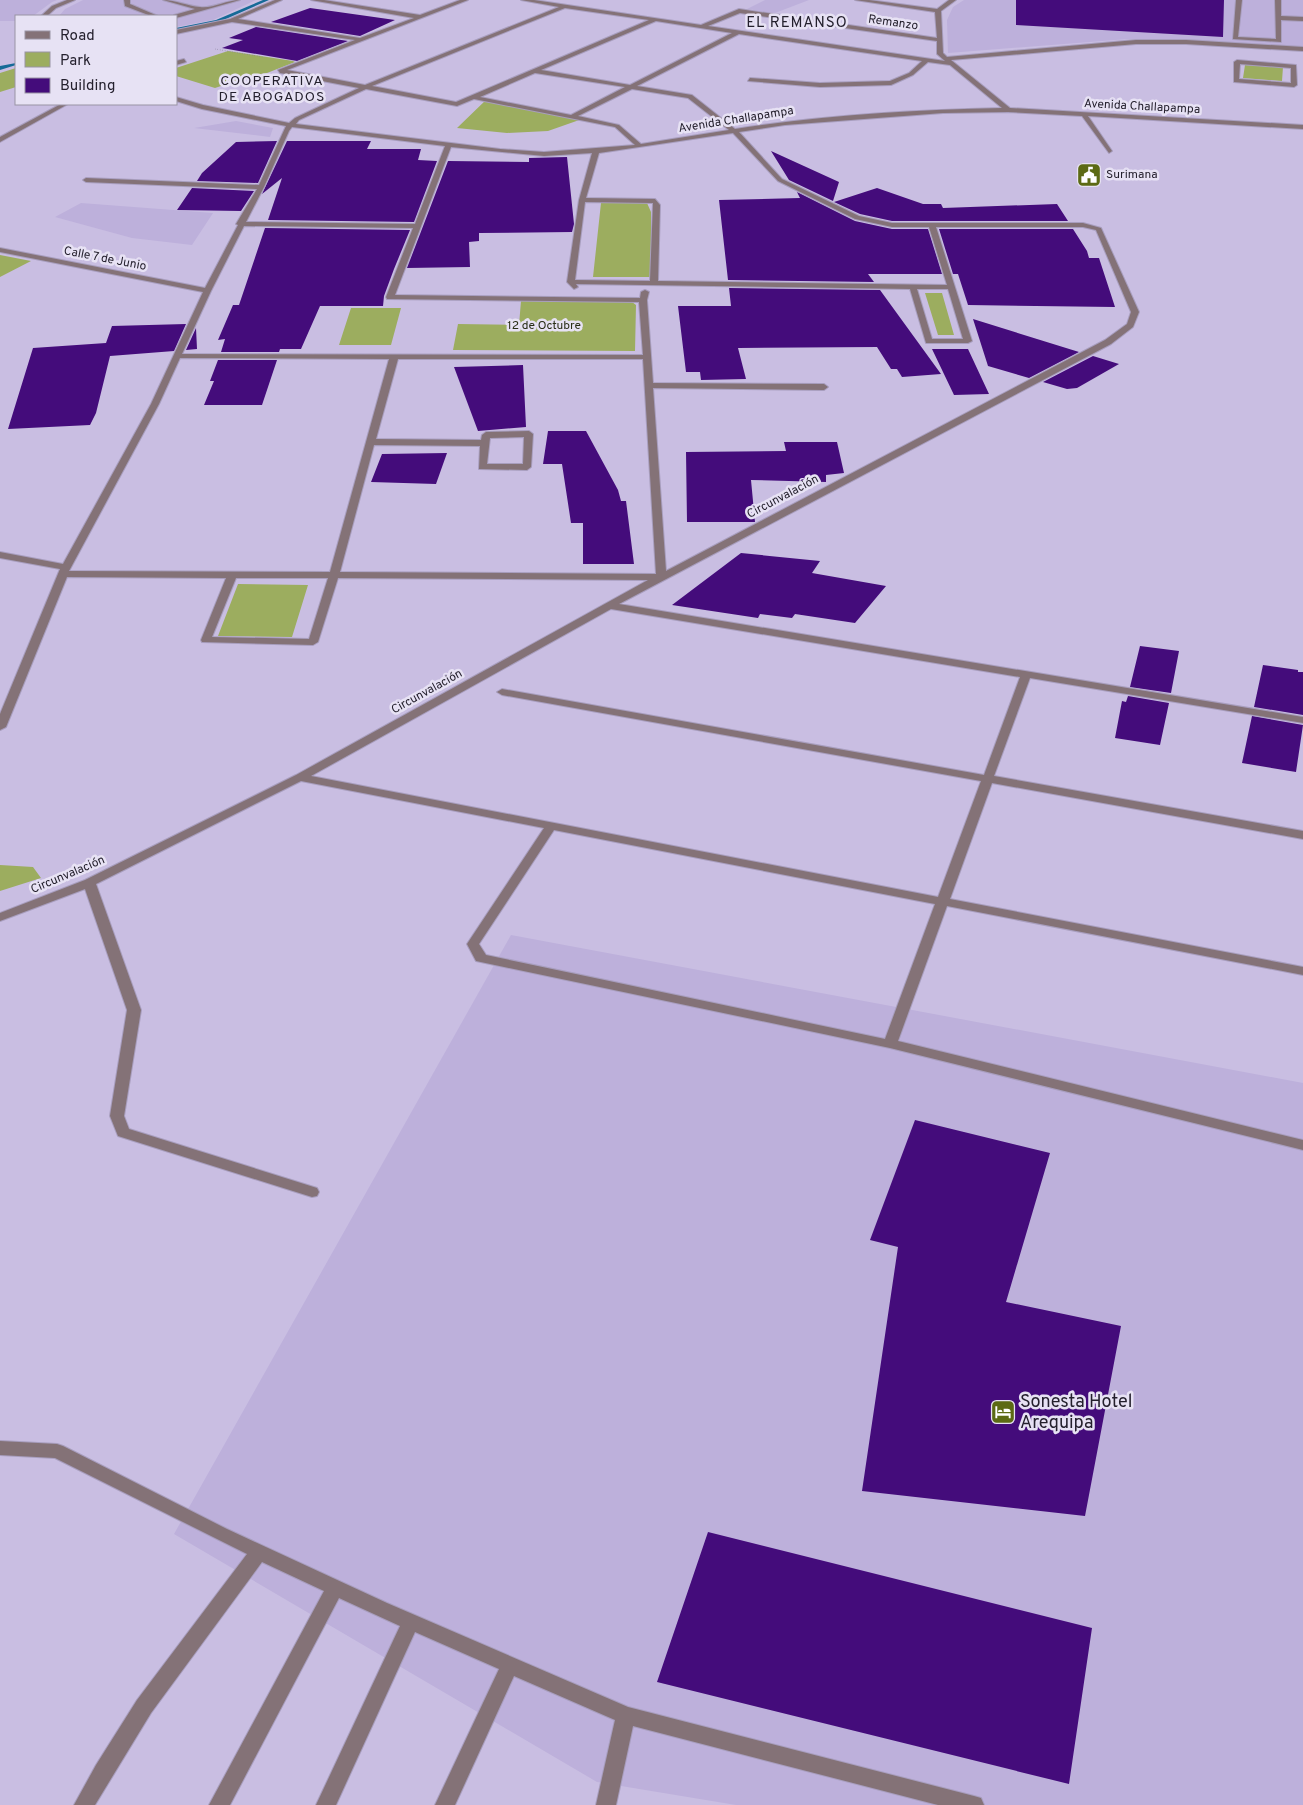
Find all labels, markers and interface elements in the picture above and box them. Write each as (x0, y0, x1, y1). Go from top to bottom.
street label: Remanzo (867, 12, 919, 34)
district label: EL REMANSO (746, 14, 848, 33)
legend (15, 15, 178, 105)
text: Road (60, 27, 95, 46)
text: Park (60, 52, 91, 71)
district label: COOPERATIVA DE ABOGADOS (219, 73, 325, 106)
text: Building (60, 77, 115, 96)
street label: Avenida Challapampa (1083, 96, 1201, 118)
street label: Avenida Challapampa (677, 103, 795, 137)
public building icon: Surimana (1076, 162, 1102, 188)
place label: Surimana (1106, 167, 1158, 183)
street label: Calle 7 de Junio (62, 243, 148, 275)
park label: 12 de Octubre (507, 318, 581, 334)
street label: Circunvalación (744, 471, 822, 523)
street label: Circunvalación (389, 666, 465, 718)
street label: Circunvalación (29, 852, 107, 898)
place label: Sonesta Hotel Arequipa (1020, 1391, 1132, 1435)
hotel icon: Sonesta Hotel Arequipa (990, 1399, 1016, 1425)

